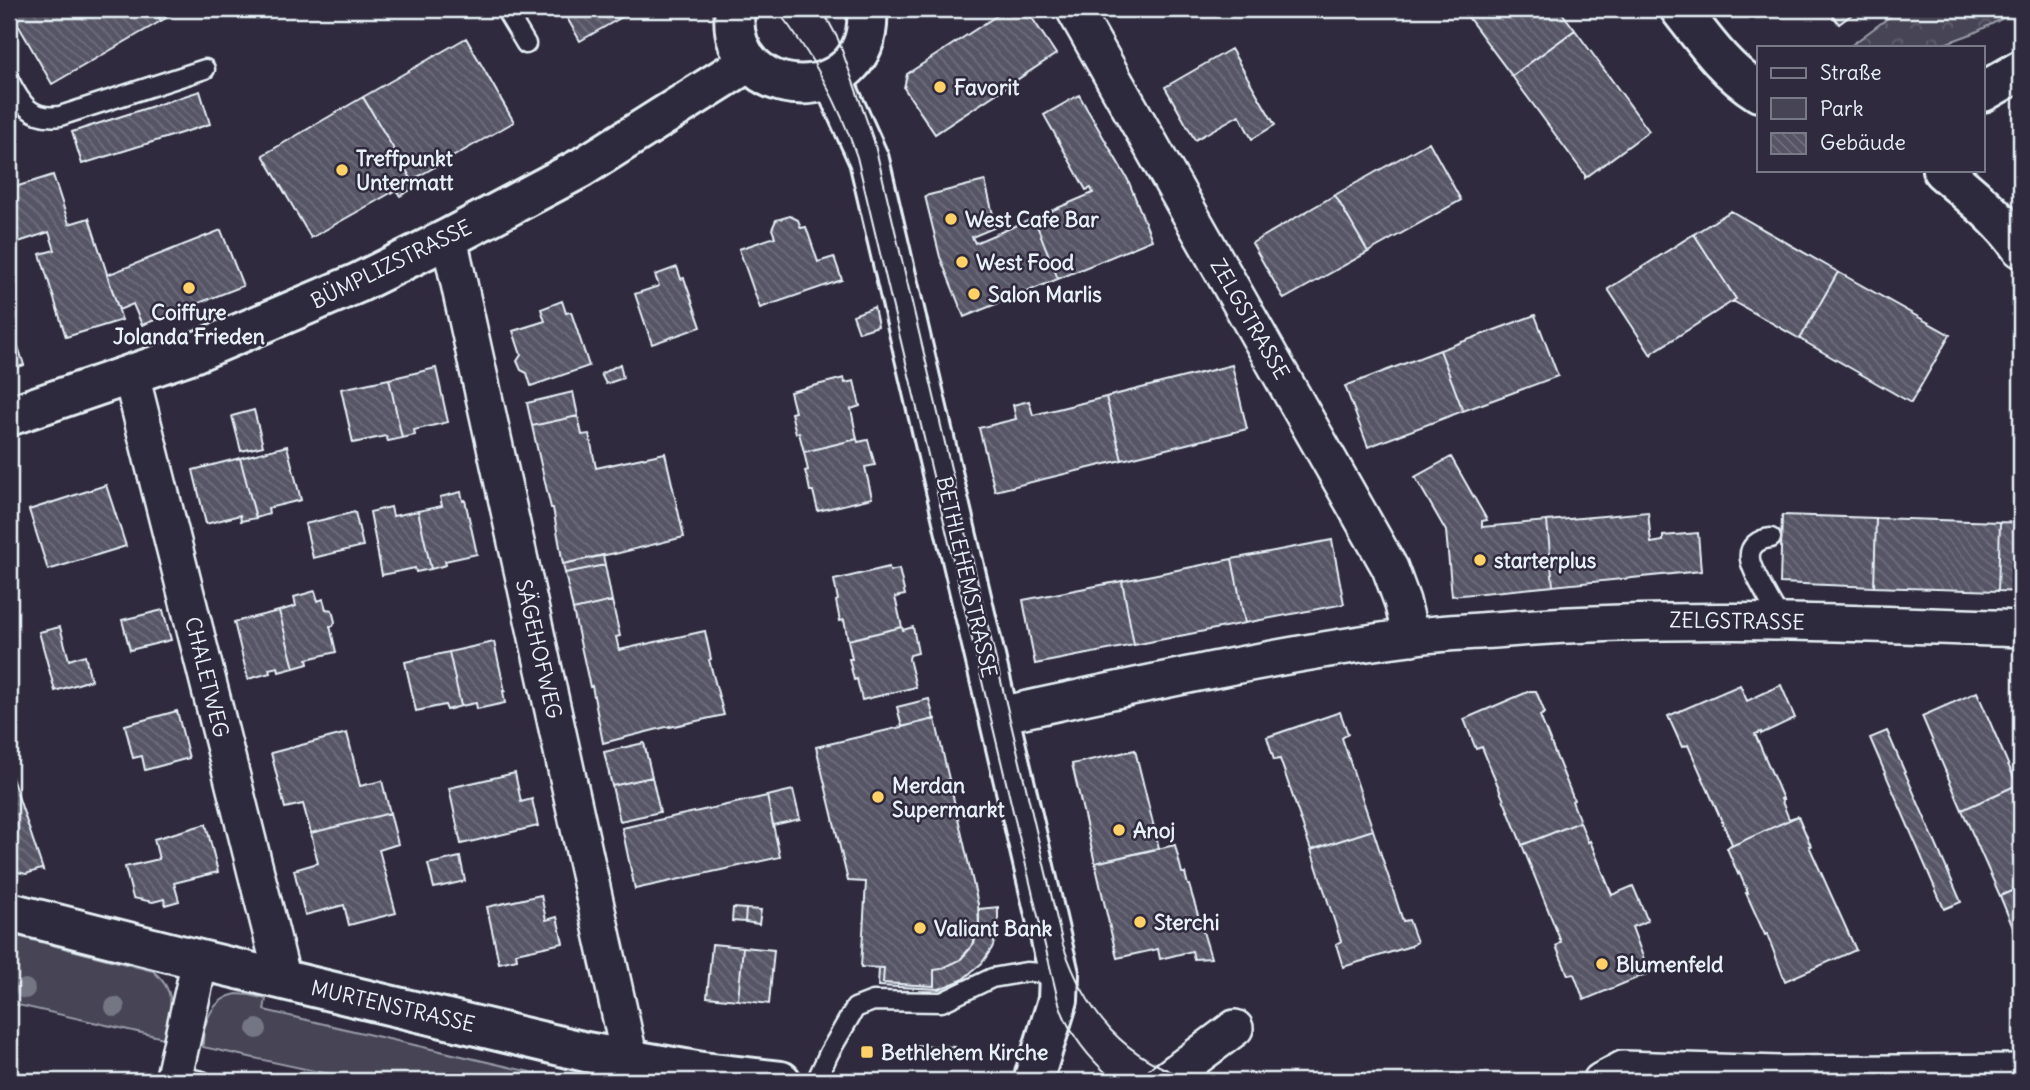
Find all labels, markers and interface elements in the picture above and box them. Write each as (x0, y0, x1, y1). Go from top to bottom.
legend (1757, 46, 1984, 172)
text: Straße (1820, 59, 1881, 86)
place label: Favorit (954, 74, 1020, 101)
marker: Favorit (932, 79, 948, 95)
text: Park (1820, 95, 1863, 122)
text: Gebäude (1820, 129, 1906, 156)
place label: Treffpunkt Untermatt (356, 145, 454, 196)
marker: Treffpunkt Untermatt (334, 162, 350, 178)
place label: West Cafe Bar (965, 206, 1099, 233)
marker: West Cafe Bar (943, 211, 959, 227)
street label: BÜMPLIZSTRASSE (306, 213, 476, 315)
place label: West Food (976, 249, 1075, 276)
marker: West Food (954, 254, 970, 270)
street label: ZELGSTRASSE (1204, 254, 1296, 384)
marker: Coiffure Jolanda Frieden (181, 280, 197, 296)
place label: Salon Marlis (988, 281, 1102, 308)
marker: Salon Marlis (966, 286, 982, 302)
place label: Coiffure Jolanda Frieden (113, 299, 265, 350)
street label: BETHLEHEMSTRASSE (931, 474, 1003, 680)
place label: starterplus (1494, 547, 1597, 574)
marker: starterplus (1472, 552, 1488, 568)
street label: SÄGEHOFWEG (510, 577, 568, 721)
street label: ZELGSTRASSE (1669, 606, 1805, 636)
street label: CHALETWEG (179, 614, 235, 740)
place label: Merdan Supermarkt (892, 772, 1005, 823)
marker: Merdan Supermarkt (870, 789, 886, 805)
place label: Anoj (1133, 817, 1175, 844)
marker: Anoj (1111, 822, 1127, 838)
place label: Sterchi (1154, 909, 1219, 936)
marker: Sterchi (1132, 914, 1148, 930)
place label: Valiant Bank (934, 915, 1053, 942)
marker: Valiant Bank (912, 920, 928, 936)
place label: Blumenfeld (1616, 951, 1724, 978)
marker: Blumenfeld (1594, 956, 1610, 972)
street label: MURTENSTRASSE (308, 974, 478, 1038)
place label: Bethlehem Kirche (881, 1039, 1048, 1066)
marker: Bethlehem Kirche (859, 1044, 875, 1060)

